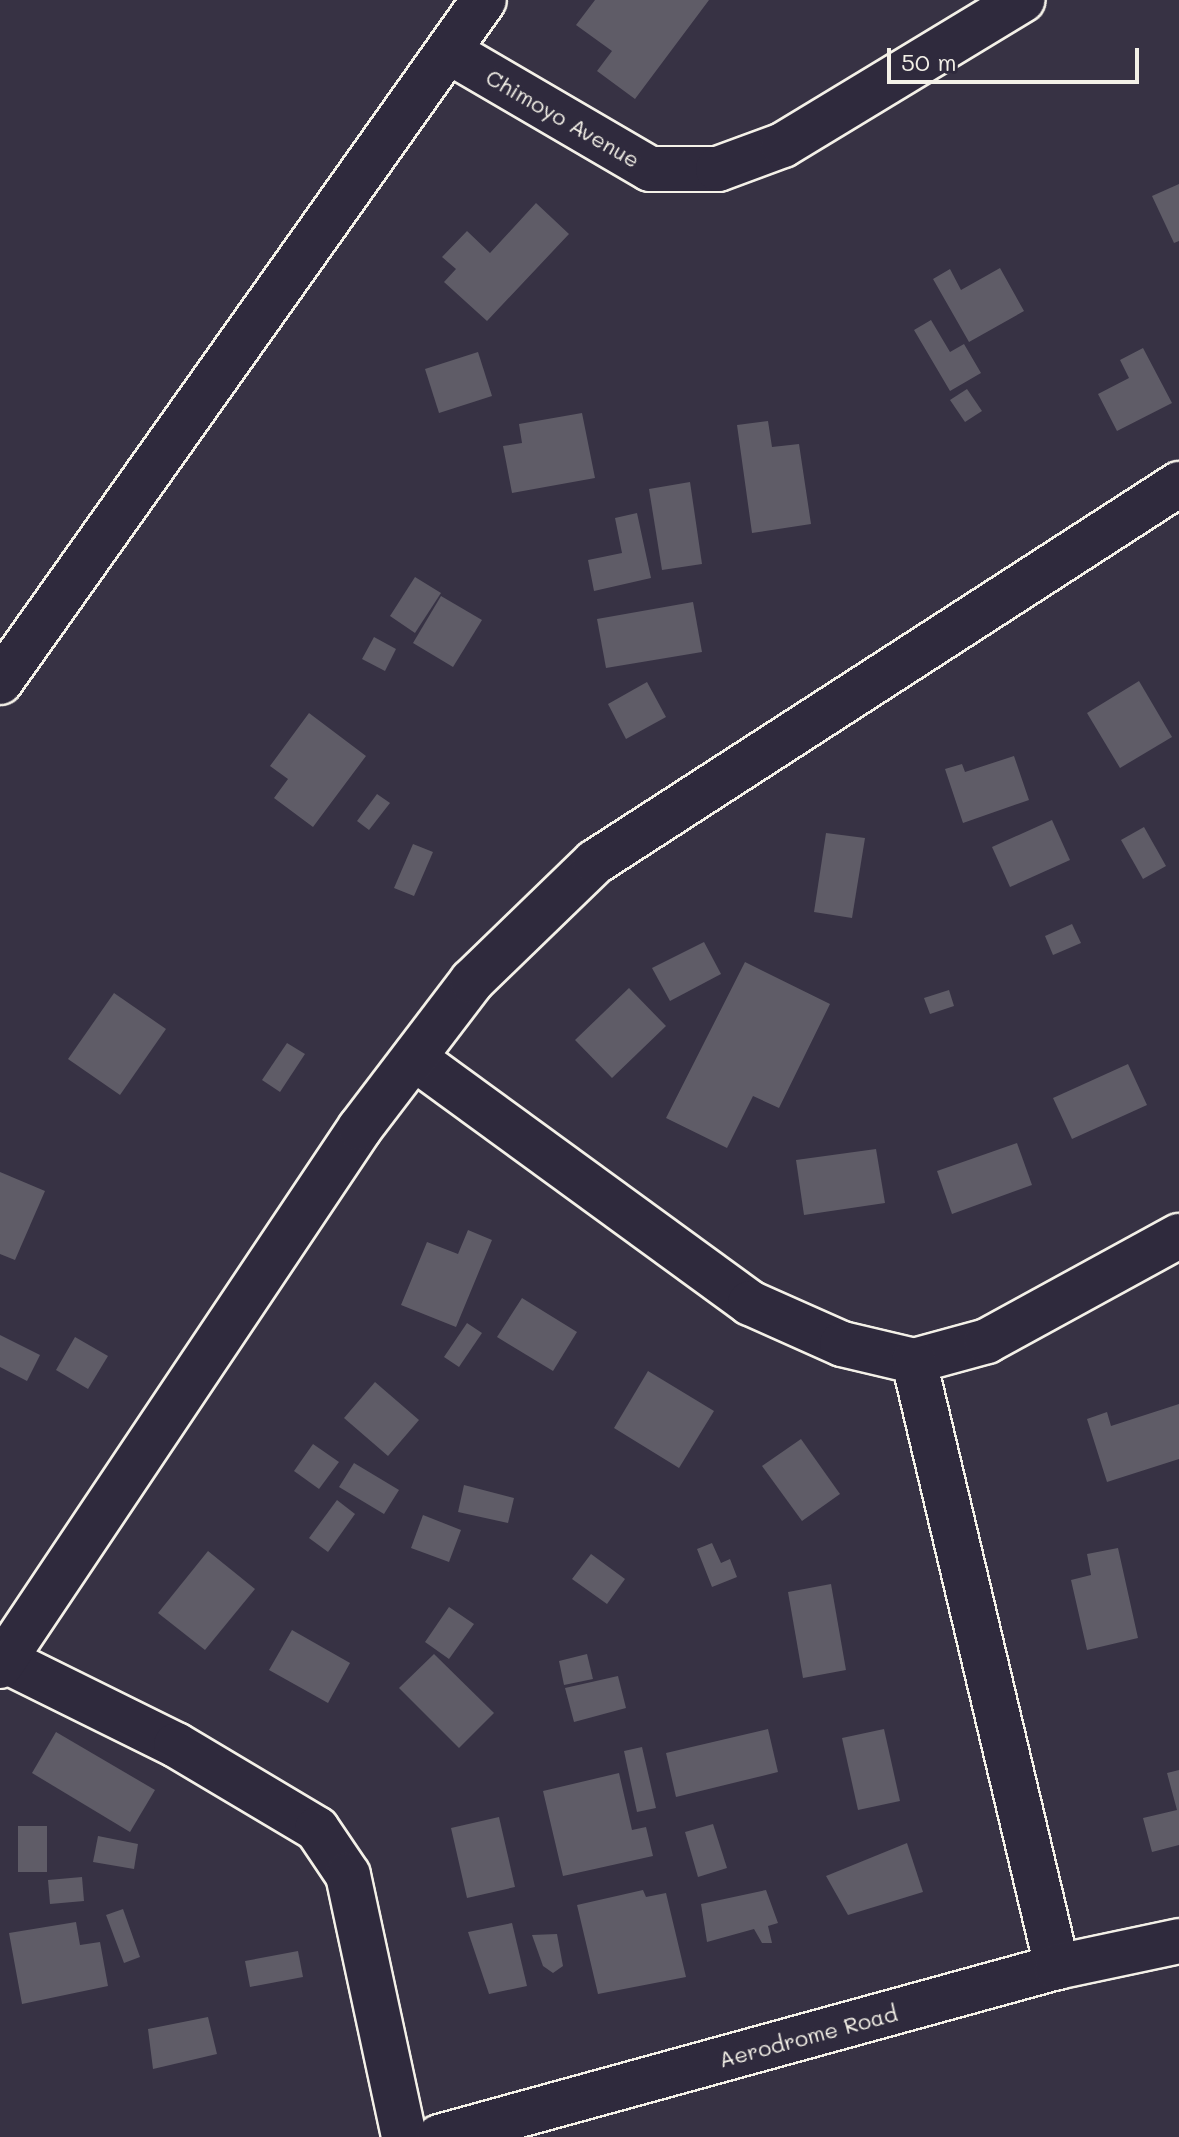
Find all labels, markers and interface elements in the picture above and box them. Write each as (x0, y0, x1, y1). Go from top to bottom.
scale bar (891, 32, 1143, 82)
text: 50 m (901, 46, 957, 77)
street label: Chimoyo Avenue (481, 63, 645, 173)
street label: Aerodrome Road (716, 1999, 900, 2073)

